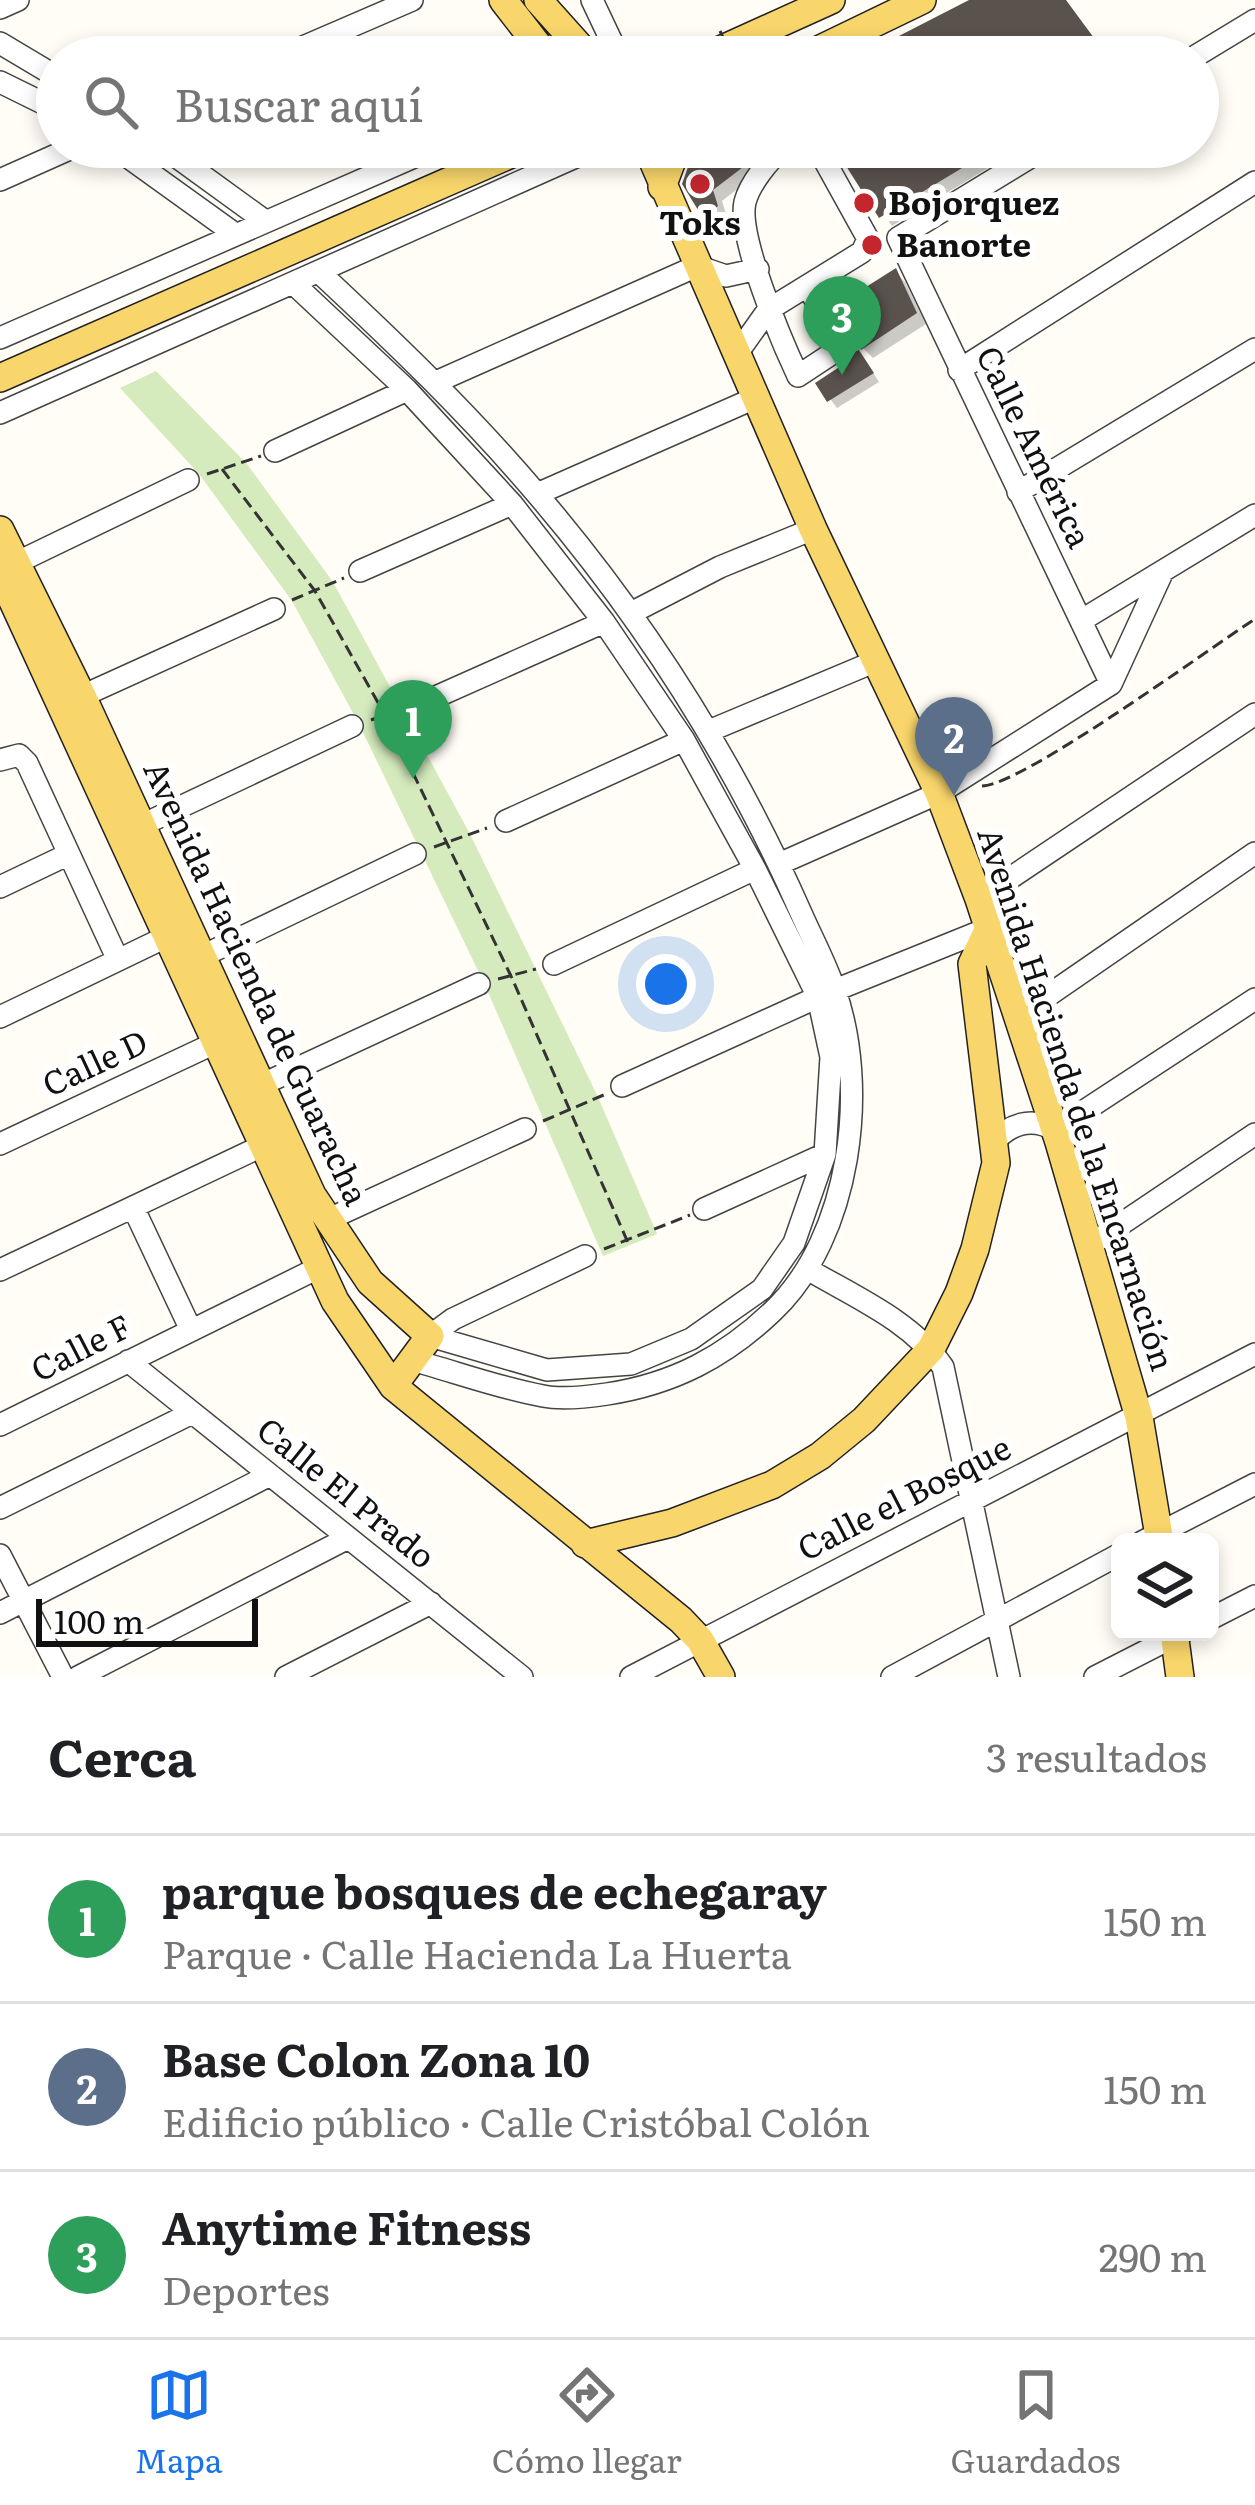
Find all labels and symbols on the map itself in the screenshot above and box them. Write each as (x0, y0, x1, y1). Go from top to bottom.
marker: Toks (687, 171, 713, 197)
place label: Bojorquez (888, 176, 1059, 225)
marker: Bojorquez (851, 190, 877, 216)
place label: Toks (659, 196, 741, 245)
place label: Banorte (896, 218, 1031, 267)
marker: Banorte (859, 232, 885, 258)
pin: 3 (803, 276, 881, 375)
street label: Calle América (966, 337, 1106, 555)
pin: 1 (374, 680, 452, 779)
pin: 2 (915, 697, 993, 796)
street label: Avenida Hacienda de Guaracha (133, 751, 383, 1213)
street label: Avenida Hacienda de la Encarnación (967, 820, 1190, 1376)
your location (636, 954, 696, 1014)
street label: Calle D (33, 1015, 155, 1106)
street label: Calle F (21, 1300, 138, 1392)
street label: Calle El Prado (248, 1404, 447, 1578)
street label: Calle el Bosque (788, 1421, 1018, 1571)
scale bar (36, 1593, 258, 1646)

